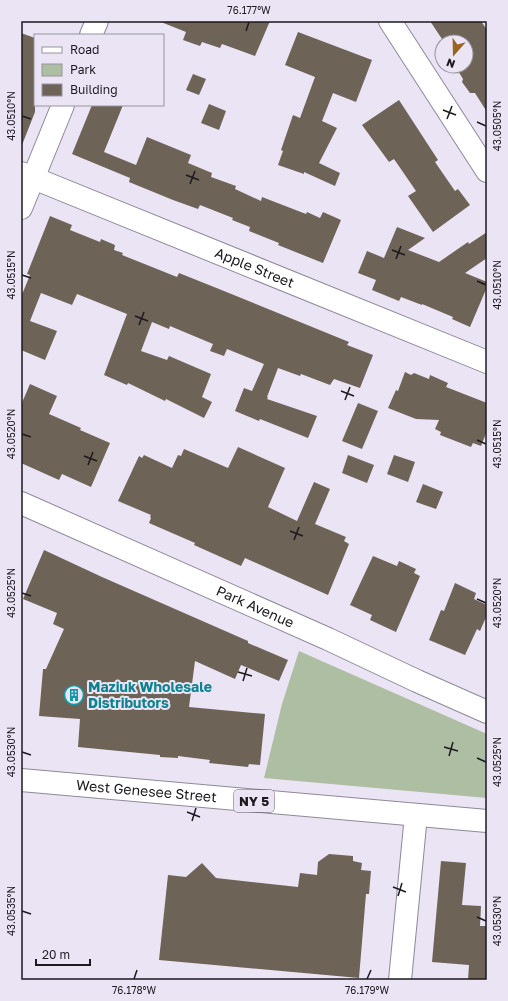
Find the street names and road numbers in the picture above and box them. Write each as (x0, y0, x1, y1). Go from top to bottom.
street label: Apple Street (213, 244, 297, 291)
street label: Park Avenue (214, 582, 297, 631)
street label: West Genesee Street (76, 776, 218, 805)
road number: NY 5 (234, 790, 274, 812)

